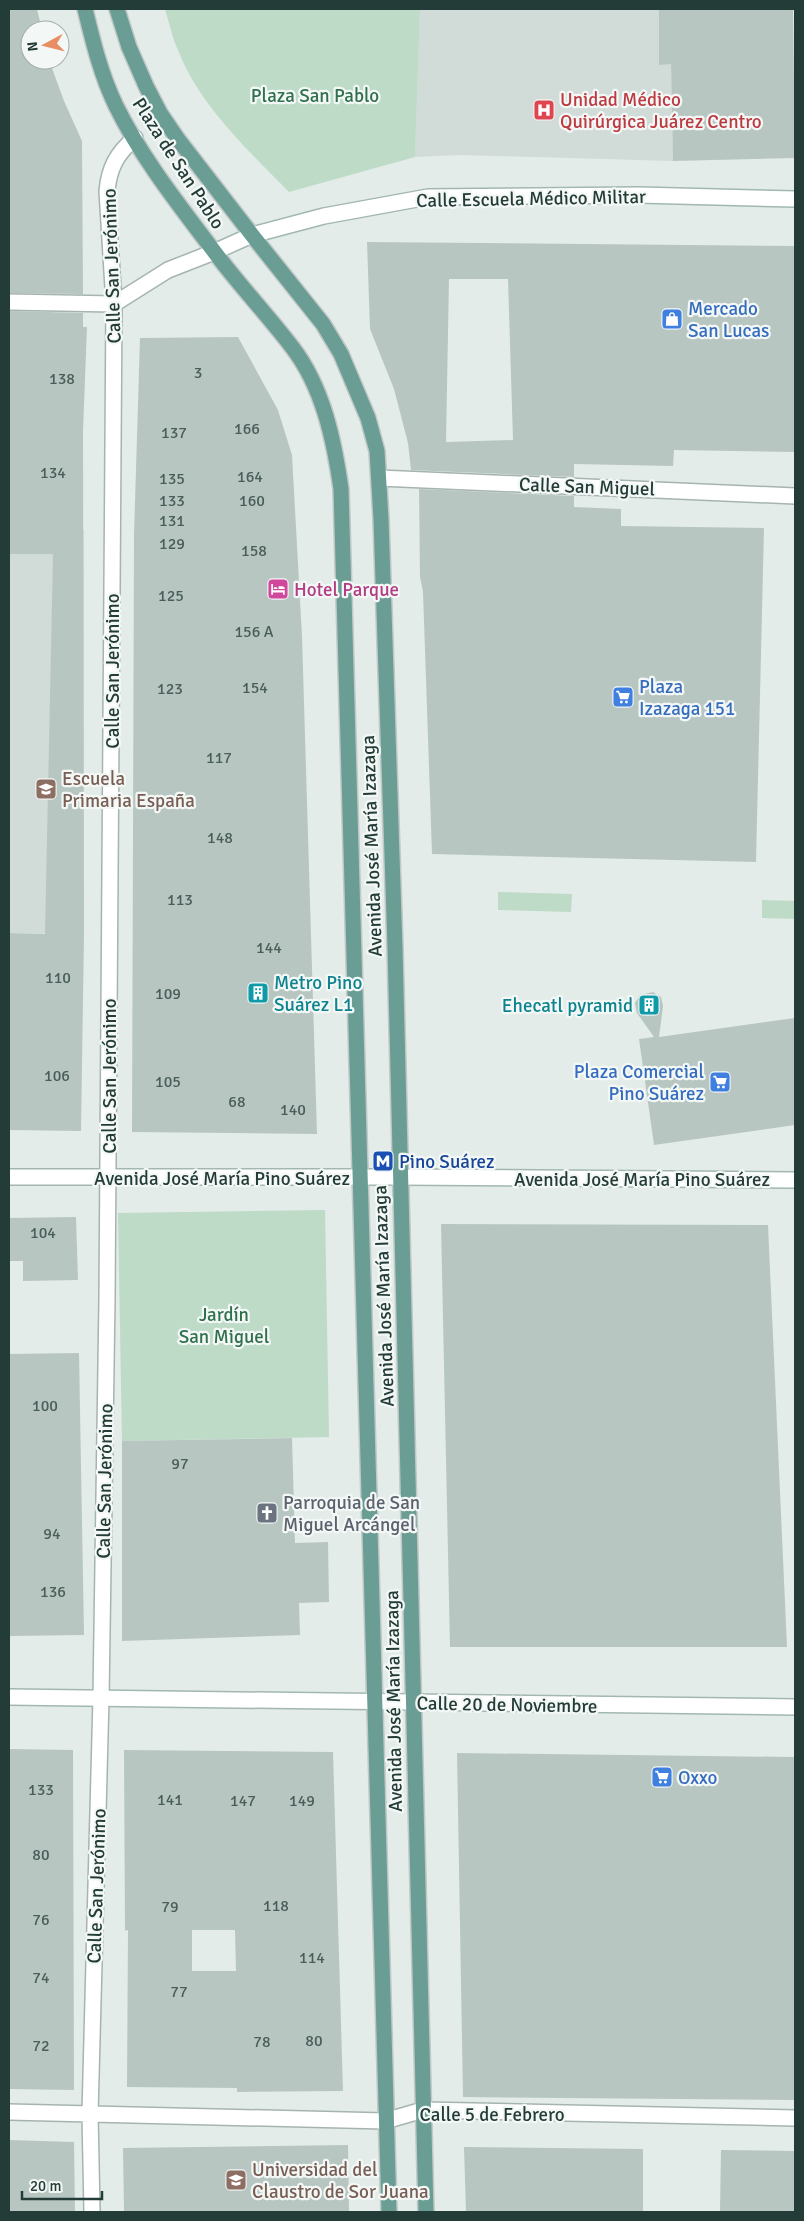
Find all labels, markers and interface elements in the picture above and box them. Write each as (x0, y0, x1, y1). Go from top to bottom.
north arrow (20, 20, 70, 70)
text: N (24, 41, 42, 52)
park label: Plaza San Pablo (251, 84, 379, 108)
place label: Unidad Médico Quirúrgica Juárez Centro (560, 88, 762, 134)
street label: Plaza de San Pablo (127, 93, 230, 234)
hospital icon: Unidad Médico Quirúrgica Juárez Centro (532, 98, 556, 122)
street label: Calle Escuela Médico Militar (416, 185, 646, 213)
street label: Calle San Jerónimo (97, 188, 127, 344)
place label: Mercado San Lucas (688, 297, 769, 343)
shop icon: Mercado San Lucas (660, 307, 684, 331)
house number: 3 (194, 363, 202, 383)
house number: 138 (49, 369, 75, 389)
house number: 166 (234, 419, 260, 439)
house number: 137 (161, 423, 187, 443)
house number: 134 (40, 463, 66, 483)
house number: 164 (237, 467, 263, 487)
house number: 135 (159, 469, 185, 489)
street label: Calle San Miguel (519, 473, 655, 501)
house number: 133 (159, 491, 185, 511)
house number: 160 (239, 491, 265, 511)
house number: 131 (159, 511, 185, 531)
house number: 129 (159, 534, 185, 554)
house number: 158 (241, 541, 267, 561)
hotel icon: Hotel Parque (266, 577, 290, 601)
place label: Hotel Parque (294, 578, 399, 602)
house number: 125 (158, 586, 184, 606)
street label: Calle San Jerónimo (101, 593, 125, 749)
house number: 156 A (234, 622, 274, 642)
place label: Plaza Izazaga 151 (639, 675, 735, 721)
house number: 154 (242, 678, 268, 698)
house number: 123 (157, 679, 183, 699)
supermarket icon: Plaza Izazaga 151 (611, 685, 635, 709)
street label: Avenida José María Izazaga (356, 735, 388, 957)
house number: 117 (206, 748, 232, 768)
place label: Escuela Primaria España (62, 767, 195, 813)
school or university icon: Escuela Primaria España (34, 777, 58, 801)
house number: 148 (207, 828, 233, 848)
house number: 113 (167, 890, 193, 910)
house number: 144 (256, 938, 282, 958)
house number: 110 (45, 968, 71, 988)
place label: Metro Pino Suárez L1 (274, 971, 362, 1017)
building icon: Metro Pino Suárez L1 (246, 981, 270, 1005)
house number: 109 (155, 984, 181, 1004)
building icon: Ehecatl pyramid (637, 993, 661, 1017)
place label: Ehecatl pyramid (502, 994, 633, 1018)
street label: Calle San Jerónimo (98, 998, 122, 1154)
place label: Plaza Comercial Pino Suárez (574, 1060, 704, 1106)
house number: 106 (44, 1066, 70, 1086)
supermarket icon: Plaza Comercial Pino Suárez (708, 1070, 732, 1094)
house number: 105 (155, 1072, 181, 1092)
house number: 68 (228, 1092, 246, 1112)
house number: 140 (280, 1100, 306, 1120)
metro station icon: Pino Suárez (371, 1149, 395, 1173)
place label: Pino Suárez (399, 1150, 495, 1174)
street label: Avenida José María Pino Suárez (94, 1167, 350, 1191)
street label: Avenida José María Pino Suárez (514, 1168, 770, 1192)
street label: Avenida José María Izazaga (368, 1185, 400, 1407)
house number: 104 (30, 1223, 56, 1243)
park label: Jardín San Miguel (179, 1303, 269, 1349)
house number: 100 (32, 1396, 58, 1416)
street label: Calle San Jerónimo (92, 1403, 118, 1559)
house number: 97 (171, 1454, 189, 1474)
place label: Parroquia de San Miguel Arcángel (283, 1491, 420, 1537)
church icon: Parroquia de San Miguel Arcángel (255, 1501, 279, 1525)
house number: 94 (43, 1524, 61, 1544)
house number: 136 (40, 1582, 66, 1602)
street label: Avenida José María Izazaga (380, 1590, 408, 1812)
street label: Calle 20 de Noviembre (416, 1691, 598, 1719)
supermarket icon: Oxxo (650, 1765, 674, 1789)
place label: Oxxo (678, 1766, 717, 1790)
house number: 133 (28, 1780, 54, 1800)
house number: 141 (157, 1790, 183, 1810)
house number: 147 (230, 1791, 256, 1811)
house number: 149 (289, 1791, 315, 1811)
street label: Calle San Jerónimo (82, 1808, 112, 1964)
house number: 80 (32, 1845, 50, 1865)
house number: 118 (263, 1896, 289, 1916)
house number: 79 (161, 1897, 179, 1917)
house number: 76 (32, 1910, 50, 1930)
house number: 114 (299, 1948, 325, 1968)
house number: 74 (32, 1968, 50, 1988)
house number: 77 (170, 1982, 188, 2002)
house number: 80 (305, 2031, 323, 2051)
house number: 78 (253, 2032, 271, 2052)
house number: 72 (32, 2036, 50, 2056)
street label: Calle 5 de Febrero (419, 2103, 565, 2127)
place label: Universidad del Claustro de Sor Juana (252, 2158, 429, 2204)
scale bar (22, 2168, 102, 2200)
school or university icon: Universidad del Claustro de Sor Juana (224, 2168, 248, 2192)
text: 20 m (30, 2177, 61, 2195)

